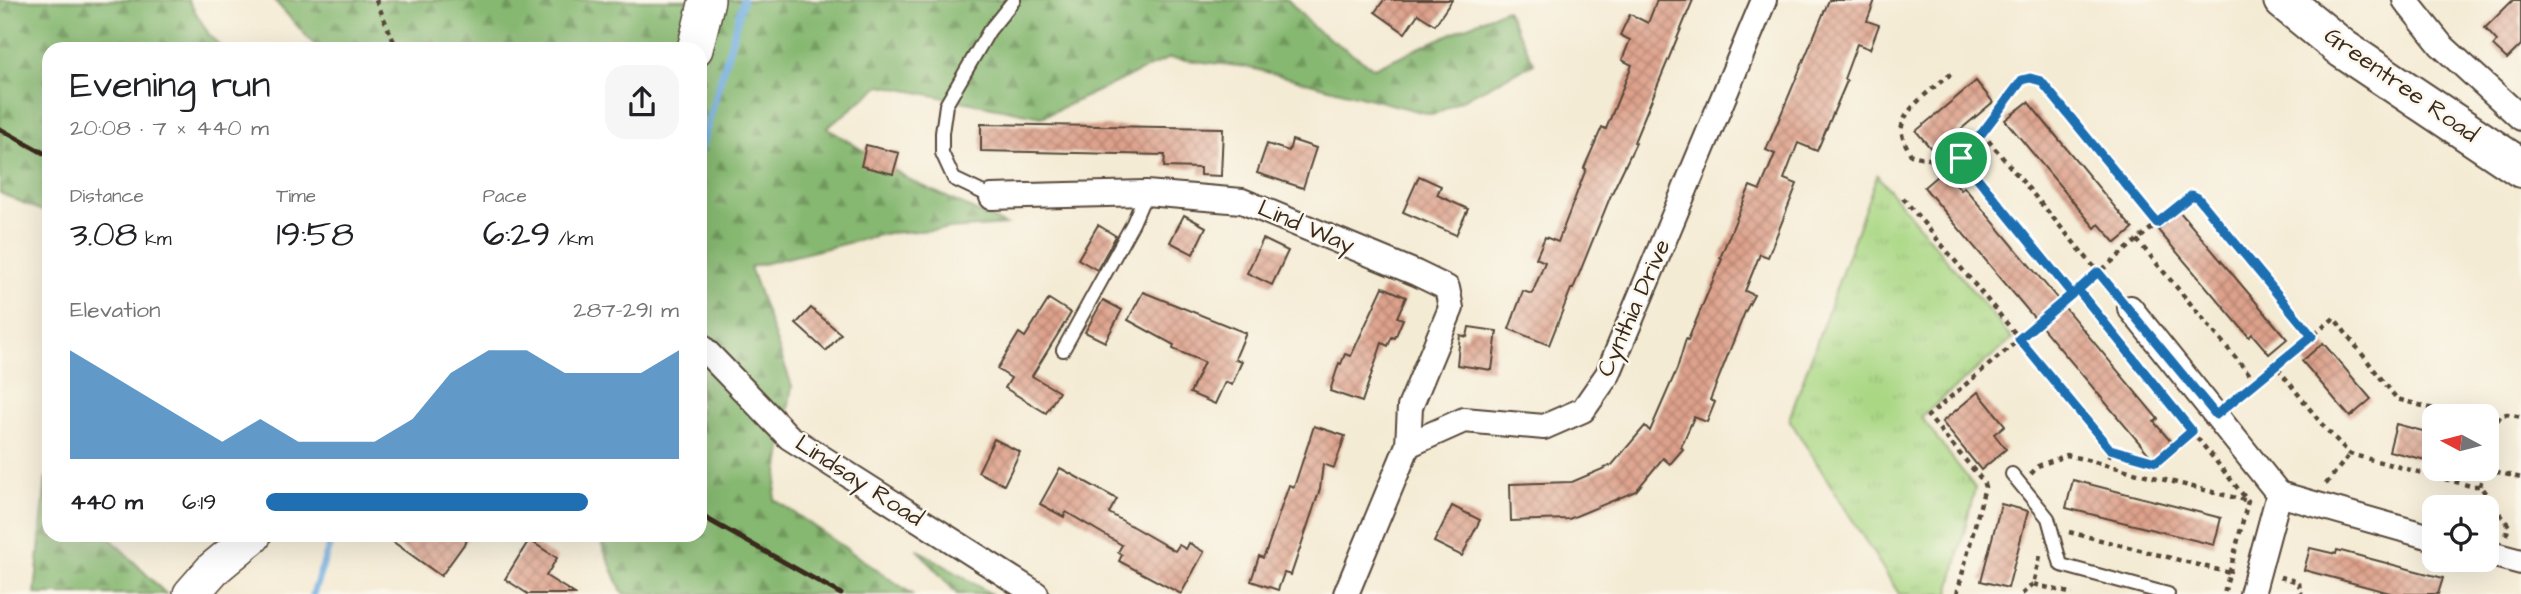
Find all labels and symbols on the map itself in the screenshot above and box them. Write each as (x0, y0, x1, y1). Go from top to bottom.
street label: Greentree Road (2317, 19, 2485, 151)
pin (1931, 128, 1991, 188)
street label: Lind Way (1252, 191, 1360, 264)
street label: Cynthia Drive (1589, 234, 1680, 383)
north arrow (2422, 404, 2499, 481)
street label: Lindsay Road (788, 427, 930, 536)

